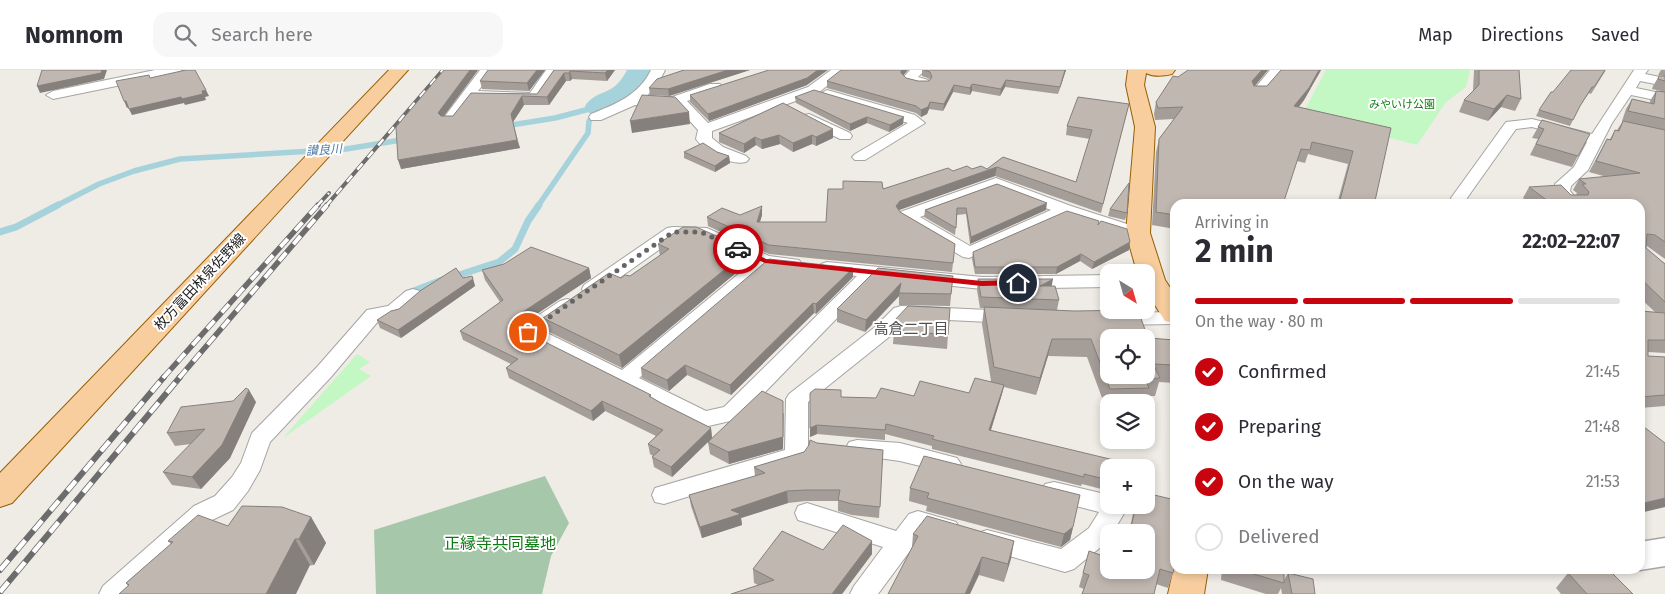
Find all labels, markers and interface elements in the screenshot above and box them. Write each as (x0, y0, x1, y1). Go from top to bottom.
search box (153, 12, 503, 57)
text: Nomnom (25, 21, 123, 49)
icon: search (171, 21, 199, 49)
text: Search here (211, 23, 313, 46)
text: Map (1418, 24, 1453, 46)
text: Directions (1481, 24, 1563, 46)
text: Saved (1591, 24, 1640, 46)
park label: みやいけ公園 (1369, 98, 1435, 111)
water label: 讃良川 (306, 142, 344, 158)
text: Arriving in (1195, 213, 1269, 232)
courier (713, 224, 763, 274)
street label: 枚方富田林泉佐野線 (151, 230, 249, 334)
text: 22:02–22:07 (1522, 230, 1620, 253)
text: 2 min (1195, 232, 1274, 270)
icon: car (724, 235, 752, 263)
pin (997, 262, 1039, 304)
north arrow (1100, 264, 1155, 319)
map controls (1100, 264, 1155, 579)
icon: home (1004, 269, 1032, 297)
pin (507, 311, 549, 353)
text: On the way · 80 m (1195, 312, 1323, 331)
icon: bag (514, 318, 542, 346)
district label: 高倉二丁目 (873, 320, 949, 338)
button: locate (1100, 329, 1155, 384)
icon: check (1195, 358, 1223, 386)
text: Confirmed (1238, 360, 1327, 383)
text: 21:45 (1585, 362, 1620, 381)
button: layers (1100, 394, 1155, 449)
icon: check (1195, 413, 1223, 441)
text: Preparing (1238, 415, 1321, 438)
text: 21:48 (1584, 417, 1620, 436)
button: + (1100, 459, 1155, 514)
icon: check (1195, 468, 1223, 496)
text: On the way (1238, 470, 1334, 493)
text: 21:53 (1586, 472, 1620, 491)
button: − (1100, 524, 1155, 579)
text: Delivered (1238, 525, 1320, 548)
park label: 正縁寺共同墓地 (444, 534, 556, 553)

